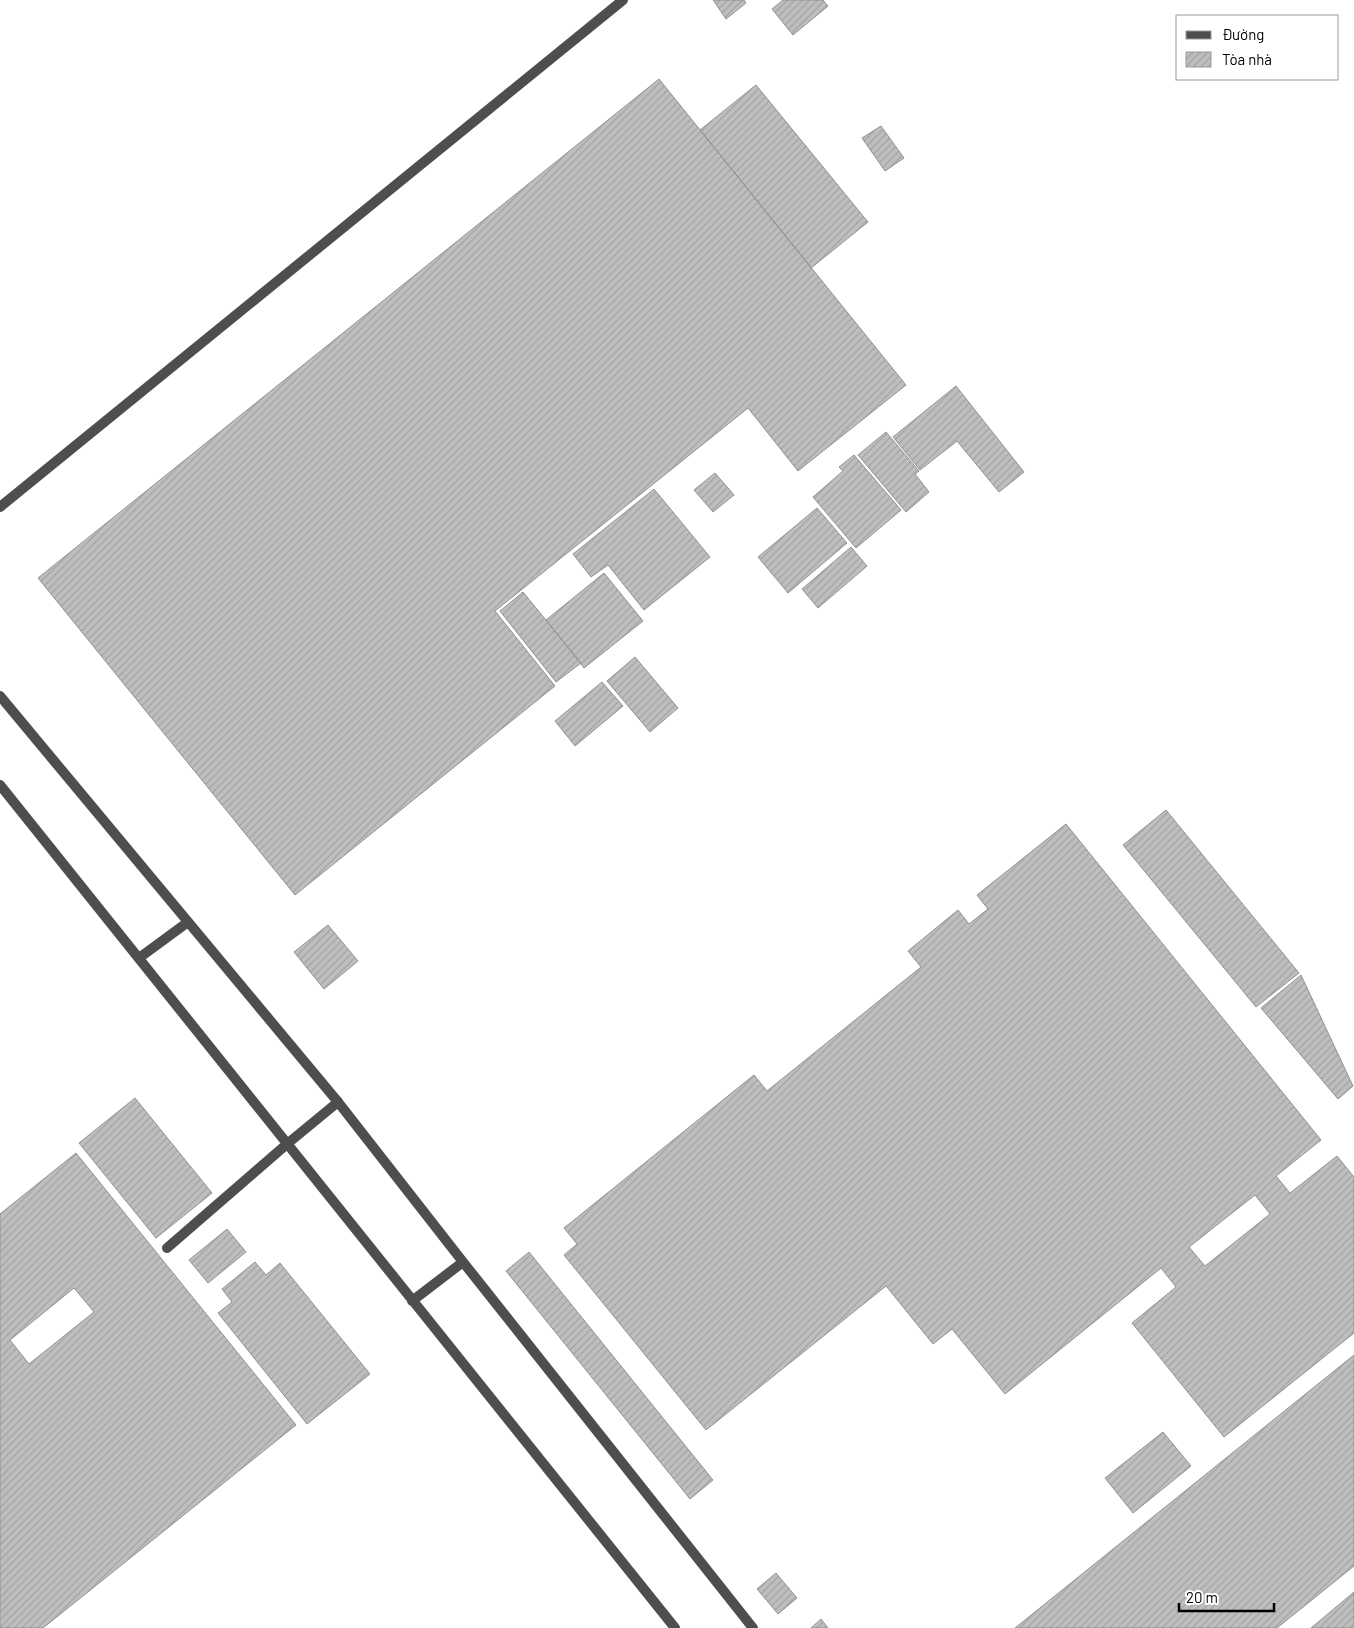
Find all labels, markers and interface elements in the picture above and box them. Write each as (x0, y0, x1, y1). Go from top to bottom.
legend (1176, 15, 1339, 80)
text: Đường (1222, 25, 1264, 43)
text: Tòa nhà (1222, 50, 1272, 68)
scale bar (1179, 1580, 1274, 1612)
text: 20 m (1186, 1588, 1218, 1606)

